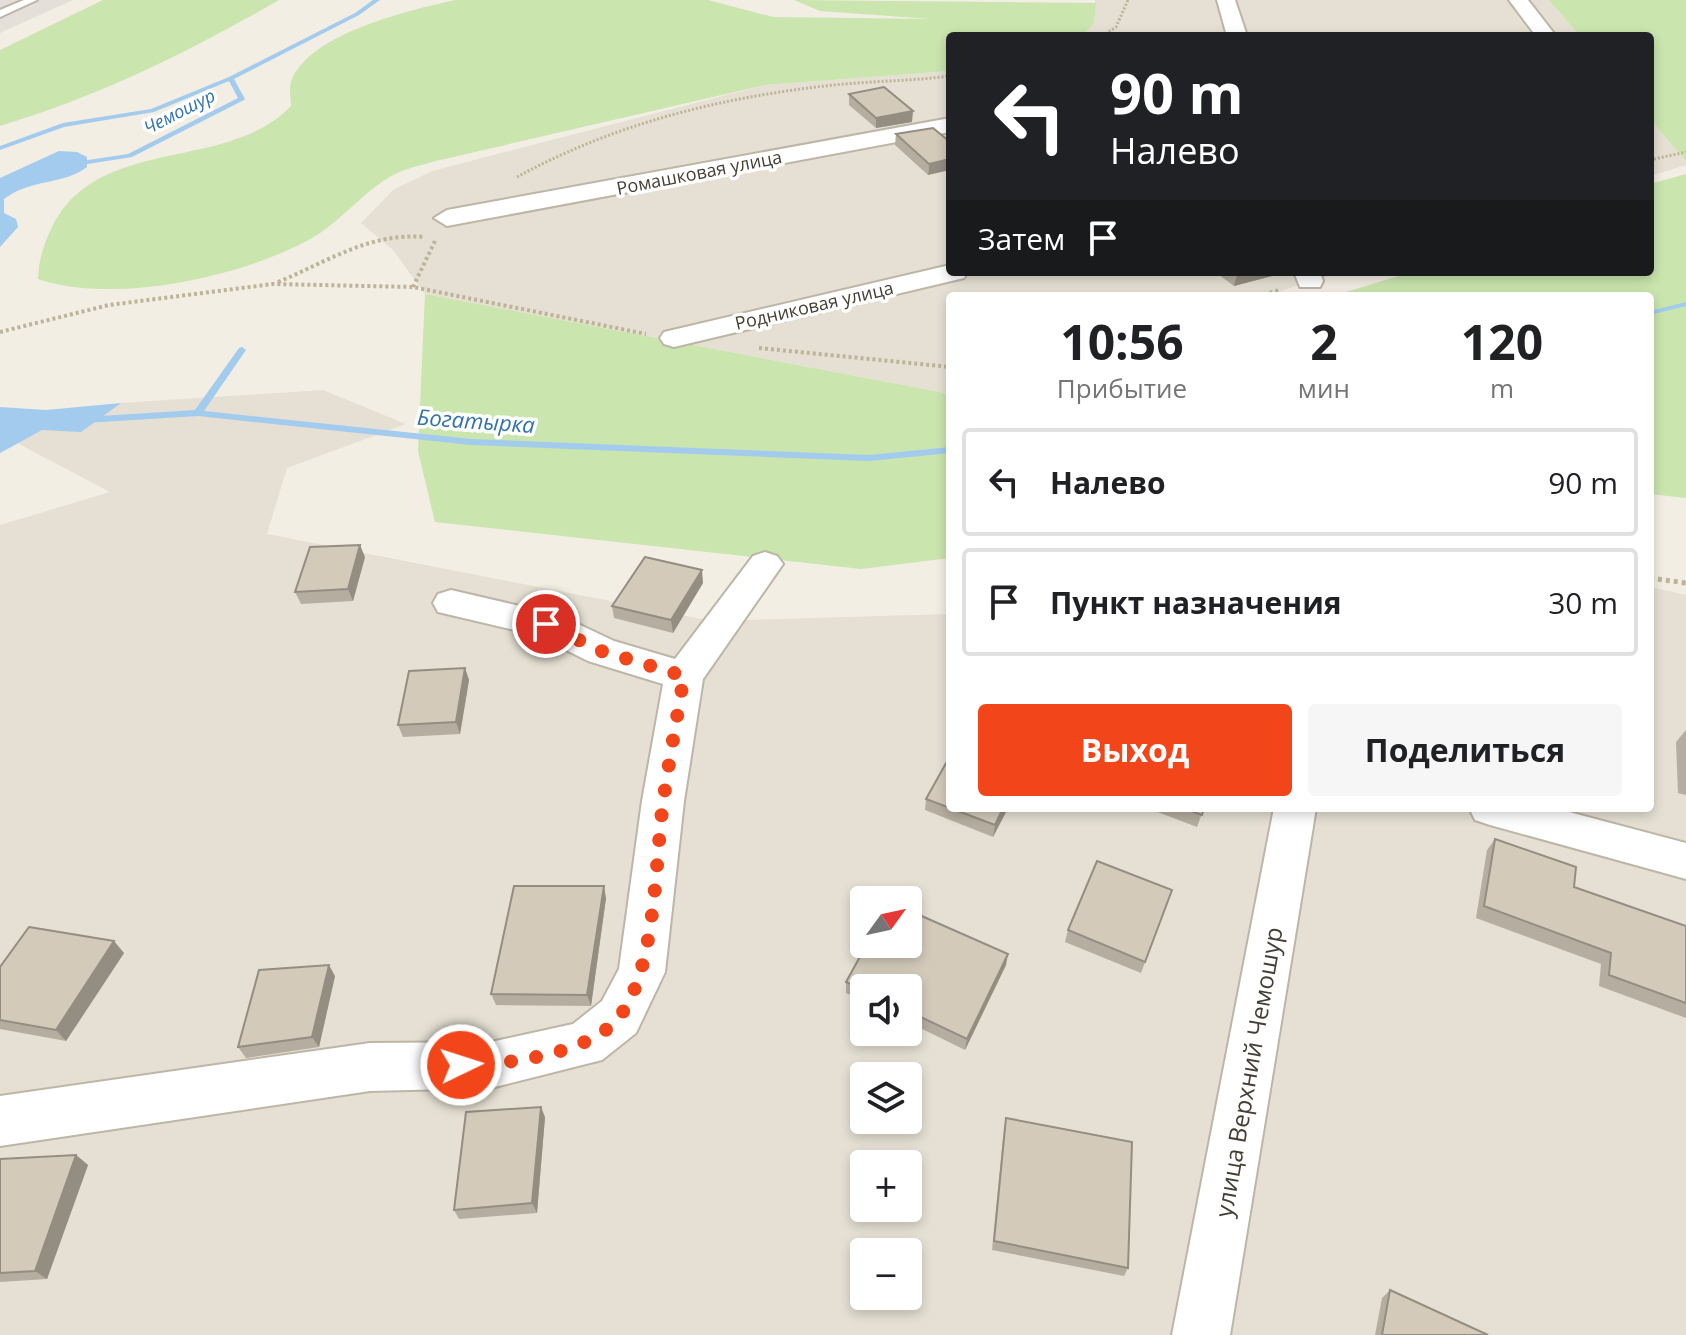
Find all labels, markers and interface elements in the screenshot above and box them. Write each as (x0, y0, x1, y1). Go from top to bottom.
text: 90 m (1110, 54, 1244, 130)
icon: left (978, 64, 1082, 168)
water label: Чемошур (139, 83, 219, 139)
text: Налево (1110, 126, 1240, 175)
street label: Ромашковая улица (614, 144, 784, 200)
icon: arrive (1081, 216, 1125, 260)
text: Затем (978, 218, 1065, 259)
street label: Родниковая улица (732, 275, 896, 335)
text: 10:56 (1060, 309, 1184, 374)
text: 2 (1310, 309, 1338, 374)
text: 120 (1461, 309, 1543, 374)
text: Прибытие (1057, 370, 1187, 406)
text: мин (1298, 370, 1350, 406)
text: m (1490, 370, 1514, 406)
water label: Богатырка (416, 401, 536, 439)
icon: left (982, 460, 1026, 504)
text: Налево (1050, 462, 1166, 503)
text: 90 m (1548, 462, 1618, 503)
icon: arrive (982, 580, 1026, 624)
text: Пункт назначения (1050, 582, 1342, 623)
text: 30 m (1548, 582, 1618, 623)
pin (512, 590, 580, 658)
icon: arrive (524, 602, 568, 646)
button: Выход (978, 704, 1292, 796)
button: Поделиться (1308, 704, 1622, 796)
north arrow (850, 886, 922, 958)
map controls (850, 886, 922, 1310)
street label: улица Верхний Чемошур (1206, 924, 1290, 1220)
button: sound (850, 974, 922, 1046)
position arrow (419, 1023, 503, 1107)
button: layers (850, 1062, 922, 1134)
button: + (850, 1150, 922, 1222)
button: − (850, 1238, 922, 1310)

